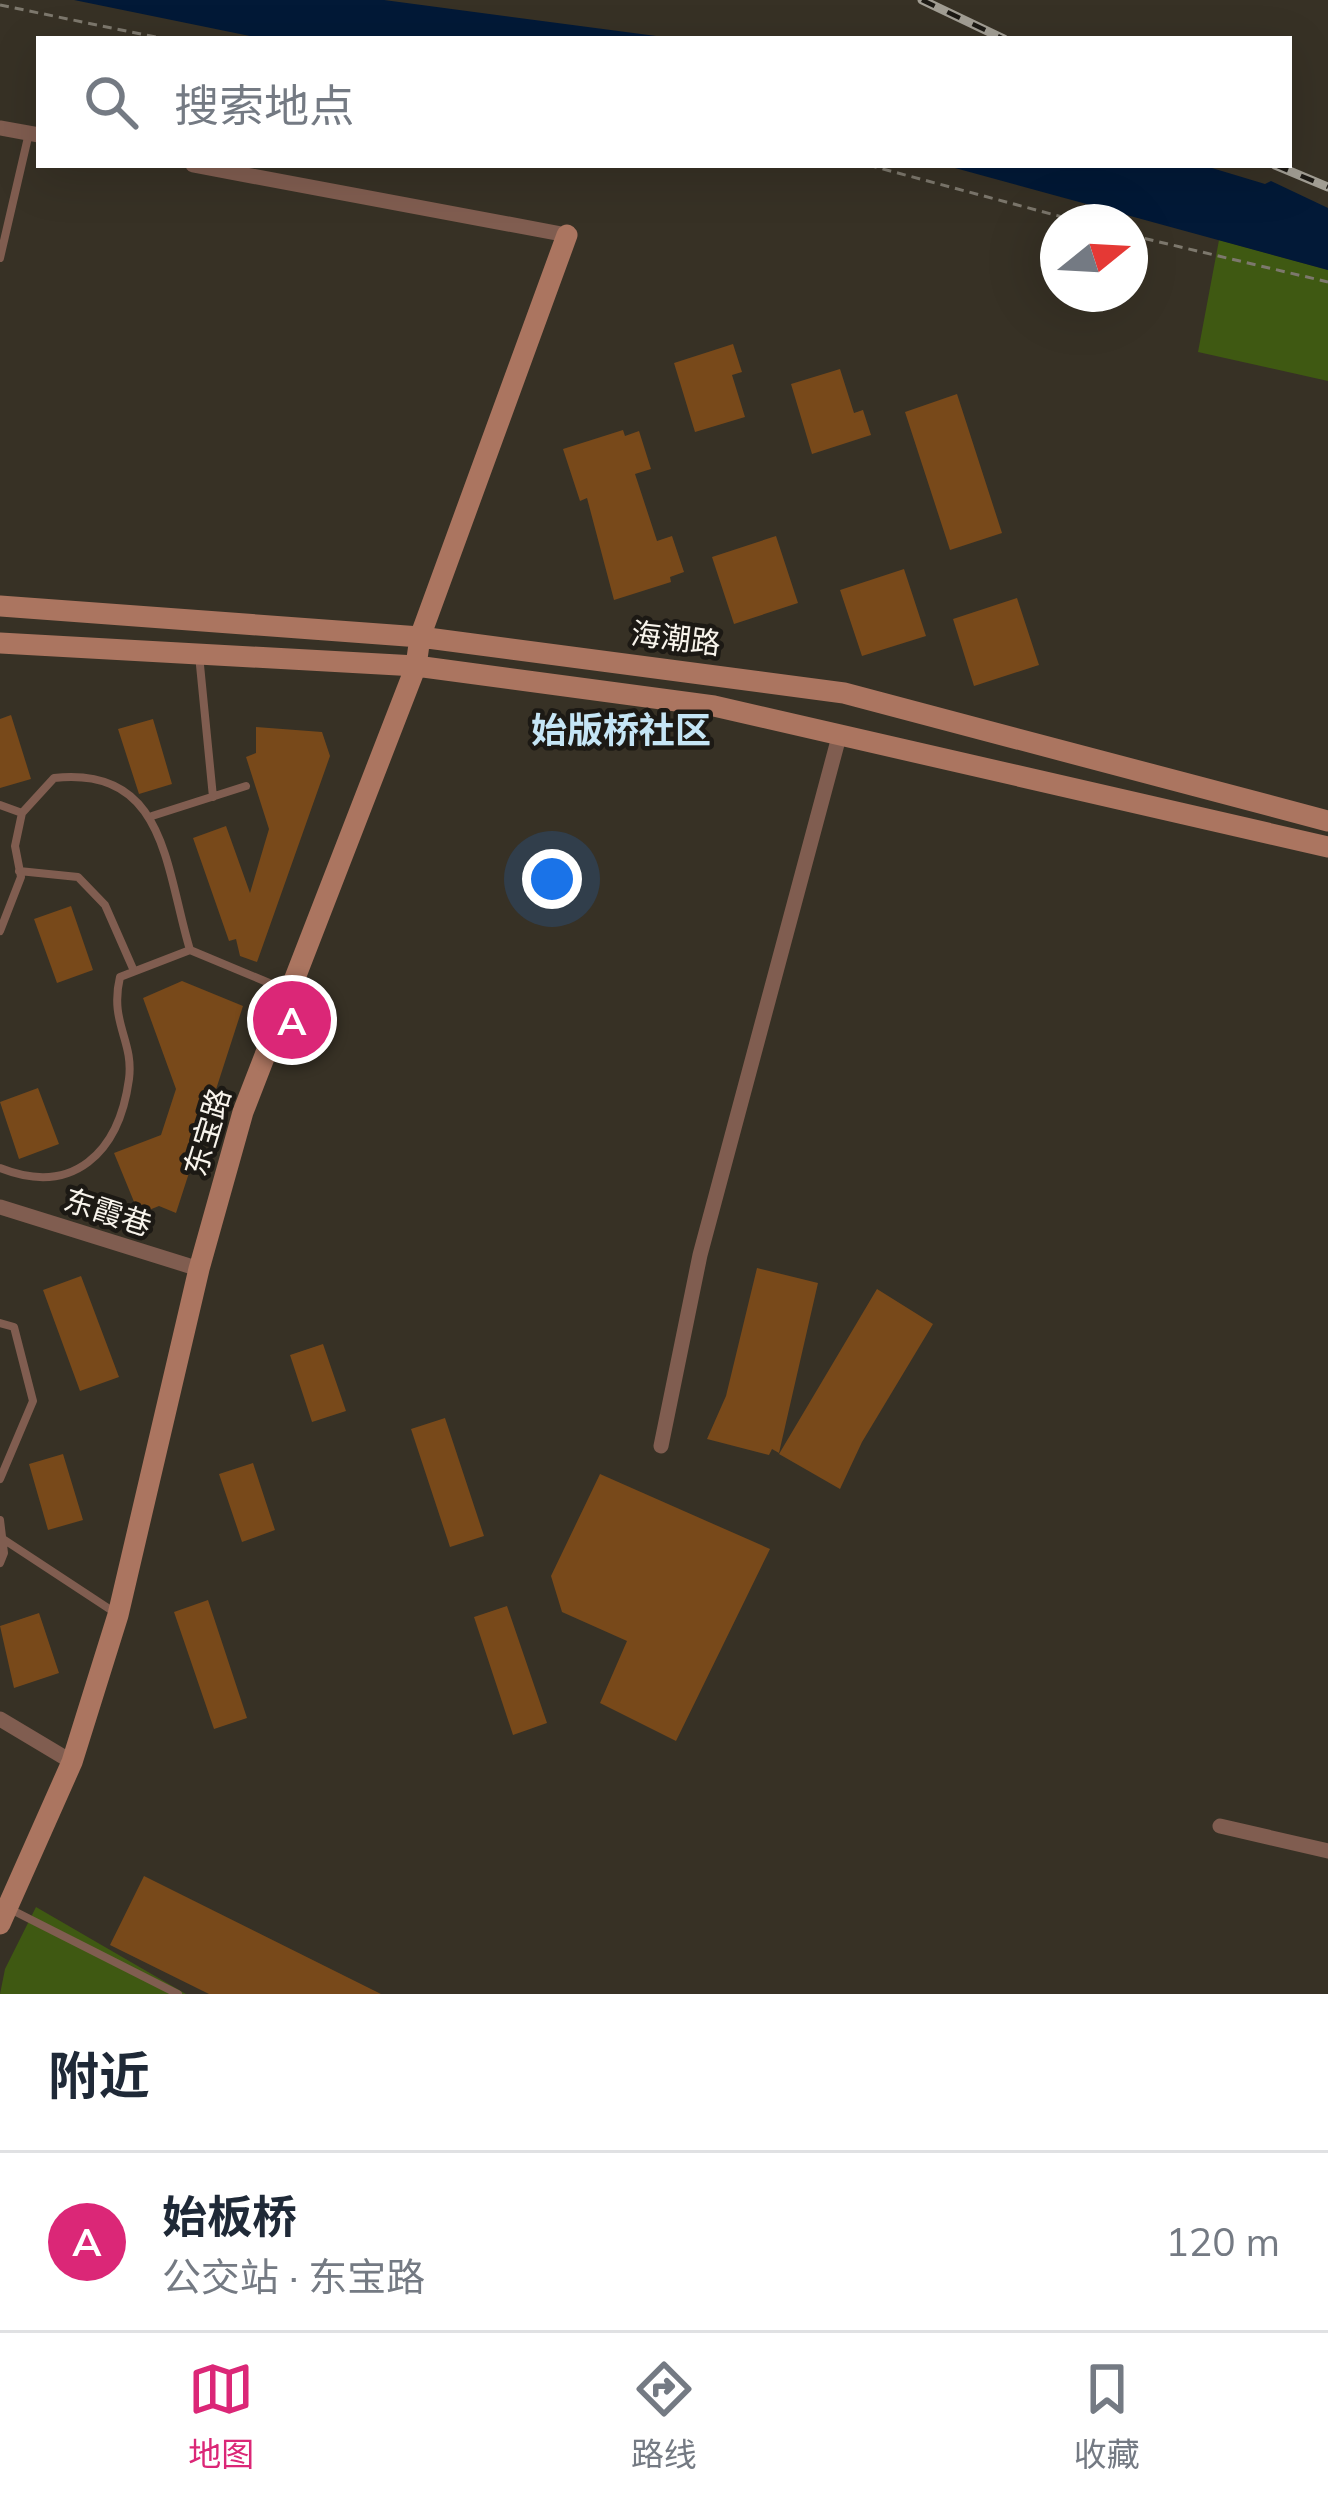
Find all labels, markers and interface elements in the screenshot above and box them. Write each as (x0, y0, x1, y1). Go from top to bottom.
search box (36, 36, 1292, 168)
icon: search (78, 69, 144, 135)
text: 搜索地点 (174, 77, 354, 133)
north arrow (1040, 204, 1148, 312)
street label: 海潮路 (629, 614, 723, 662)
district label: 始版桥社区 (531, 707, 711, 752)
your location (522, 849, 582, 909)
pin: A (253, 975, 331, 1065)
street label: 东宝路 (176, 1083, 238, 1181)
street label: 东霞巷 (59, 1180, 157, 1244)
text: 附近 (48, 2043, 150, 2107)
text: 始板桥 (162, 2188, 297, 2244)
text: A (72, 2217, 102, 2266)
text: 120 m (1165, 2217, 1280, 2266)
text: 公交站 · 东宝路 (162, 2252, 425, 2301)
tab: 地图 (188, 2356, 254, 2476)
tab: 路线 (631, 2356, 697, 2476)
tab: 收藏 (1074, 2356, 1140, 2476)

